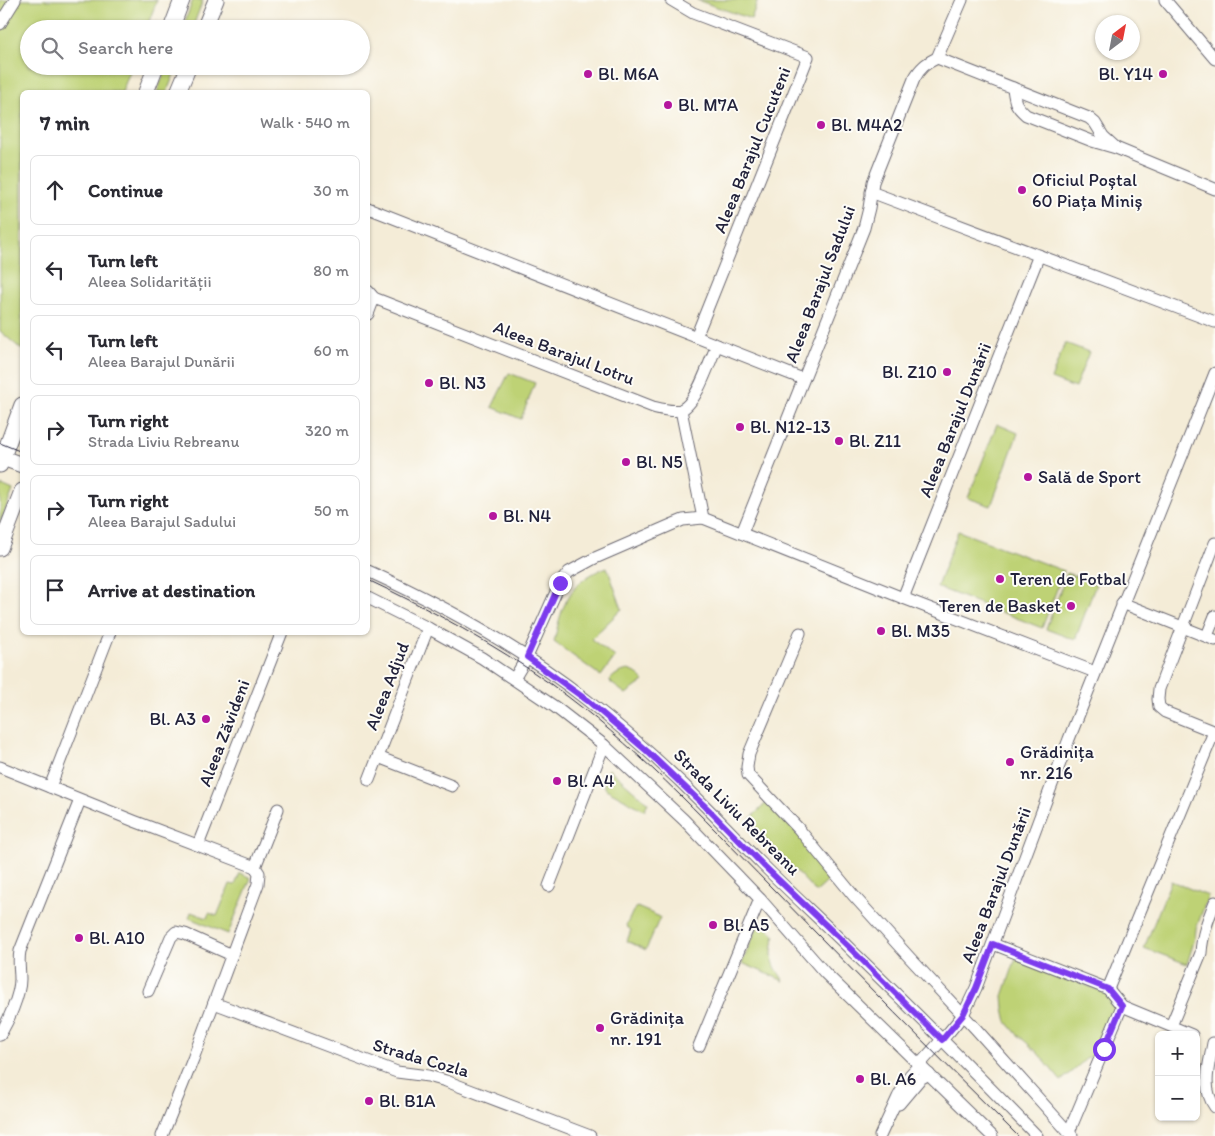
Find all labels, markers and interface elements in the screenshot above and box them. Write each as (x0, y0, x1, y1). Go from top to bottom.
north arrow (1095, 15, 1140, 60)
search box (20, 20, 370, 75)
icon: search (38, 34, 66, 62)
text: Search here (78, 36, 173, 59)
place label: Bl. M6A (598, 63, 659, 85)
place label: Bl. Y14 (1098, 63, 1153, 85)
street label: Aleea Barajul Cucuteni (709, 64, 795, 236)
marker: Bl. M6A (582, 68, 594, 80)
marker: Bl. Y14 (1157, 68, 1169, 80)
place label: Bl. M7A (678, 94, 739, 116)
marker: Bl. M7A (662, 99, 674, 111)
text: 7 min (40, 110, 89, 135)
text: Walk · 540 m (260, 113, 350, 132)
place label: Bl. M4A2 (831, 114, 903, 136)
marker: Bl. M4A2 (815, 119, 827, 131)
place label: Oficiul Poștal 60 Piața Miniș (1032, 169, 1142, 212)
icon: ahead (41, 176, 69, 204)
text: Continue (88, 179, 163, 202)
text: 30 m (313, 181, 349, 200)
marker: Oficiul Poștal 60 Piața Miniș (1016, 184, 1028, 196)
street label: Aleea Barajul Sadului (780, 202, 860, 366)
text: Turn left (88, 249, 158, 272)
icon: left (41, 256, 69, 284)
text: 80 m (313, 261, 349, 280)
text: Aleea Solidarității (88, 272, 211, 291)
street label: Aleea Barajul Lotru (490, 316, 638, 390)
text: Turn left (88, 329, 158, 352)
icon: left (41, 336, 69, 364)
street label: Aleea Barajul Dunării (914, 339, 996, 501)
text: 60 m (314, 341, 349, 360)
text: Aleea Barajul Dunării (88, 352, 235, 371)
place label: Bl. Z10 (882, 361, 937, 383)
marker: Bl. Z10 (941, 366, 953, 378)
place label: Bl. N3 (439, 372, 486, 394)
marker: Bl. N3 (423, 377, 435, 389)
text: Turn right (88, 409, 169, 432)
icon: right (41, 416, 69, 444)
place label: Bl. N12-13 (750, 416, 831, 438)
text: 320 m (305, 421, 349, 440)
marker: Bl. N12-13 (734, 421, 746, 433)
place label: Bl. Z11 (849, 430, 901, 452)
text: Strada Liviu Rebreanu (88, 432, 239, 451)
marker: Bl. Z11 (833, 435, 845, 447)
place label: Bl. N5 (636, 451, 683, 473)
marker: Bl. N5 (620, 456, 632, 468)
place label: Sală de Sport (1038, 466, 1141, 488)
marker: Sală de Sport (1022, 471, 1034, 483)
text: Turn right (88, 489, 169, 512)
icon: right (41, 496, 69, 524)
text: 50 m (314, 501, 349, 520)
place label: Bl. N4 (503, 505, 551, 527)
marker: Bl. N4 (487, 510, 499, 522)
text: Aleea Barajul Sadului (88, 512, 236, 531)
place label: Teren de Fotbal (1010, 568, 1127, 590)
route end (549, 572, 572, 595)
marker: Teren de Fotbal (994, 573, 1006, 585)
icon: arrive (41, 576, 69, 604)
text: Arrive at destination (88, 579, 255, 602)
place label: Teren de Basket (939, 595, 1061, 617)
marker: Teren de Basket (1065, 600, 1077, 612)
place label: Bl. M35 (891, 620, 950, 642)
marker: Bl. M35 (875, 625, 887, 637)
street label: Aleea Adjud (360, 639, 414, 733)
street label: Aleea Zăvideni (194, 677, 254, 789)
place label: Bl. A3 (149, 708, 196, 730)
marker: Bl. A3 (200, 713, 212, 725)
place label: Grădinița nr. 216 (1020, 741, 1095, 784)
street label: Strada Liviu Rebreanu (669, 744, 805, 880)
marker: Grădinița nr. 216 (1004, 756, 1016, 768)
place label: Bl. A4 (567, 770, 615, 792)
marker: Bl. A4 (551, 775, 563, 787)
street label: Aleea Barajul Dunării (956, 804, 1036, 966)
place label: Bl. A5 (723, 914, 769, 936)
marker: Bl. A5 (707, 919, 719, 931)
place label: Bl. A10 (89, 927, 145, 949)
marker: Bl. A10 (73, 932, 85, 944)
place label: Grădinița nr. 191 (610, 1007, 685, 1050)
marker: Grădinița nr. 191 (594, 1022, 606, 1034)
map controls (1155, 1031, 1200, 1121)
button: + (1155, 1031, 1200, 1076)
street label: Strada Cozla (370, 1034, 472, 1082)
route start (1093, 1038, 1116, 1061)
place label: Bl. A6 (870, 1068, 916, 1090)
marker: Bl. A6 (854, 1073, 866, 1085)
button: − (1155, 1076, 1200, 1121)
place label: Bl. B1A (379, 1090, 436, 1112)
marker: Bl. B1A (363, 1095, 375, 1107)

